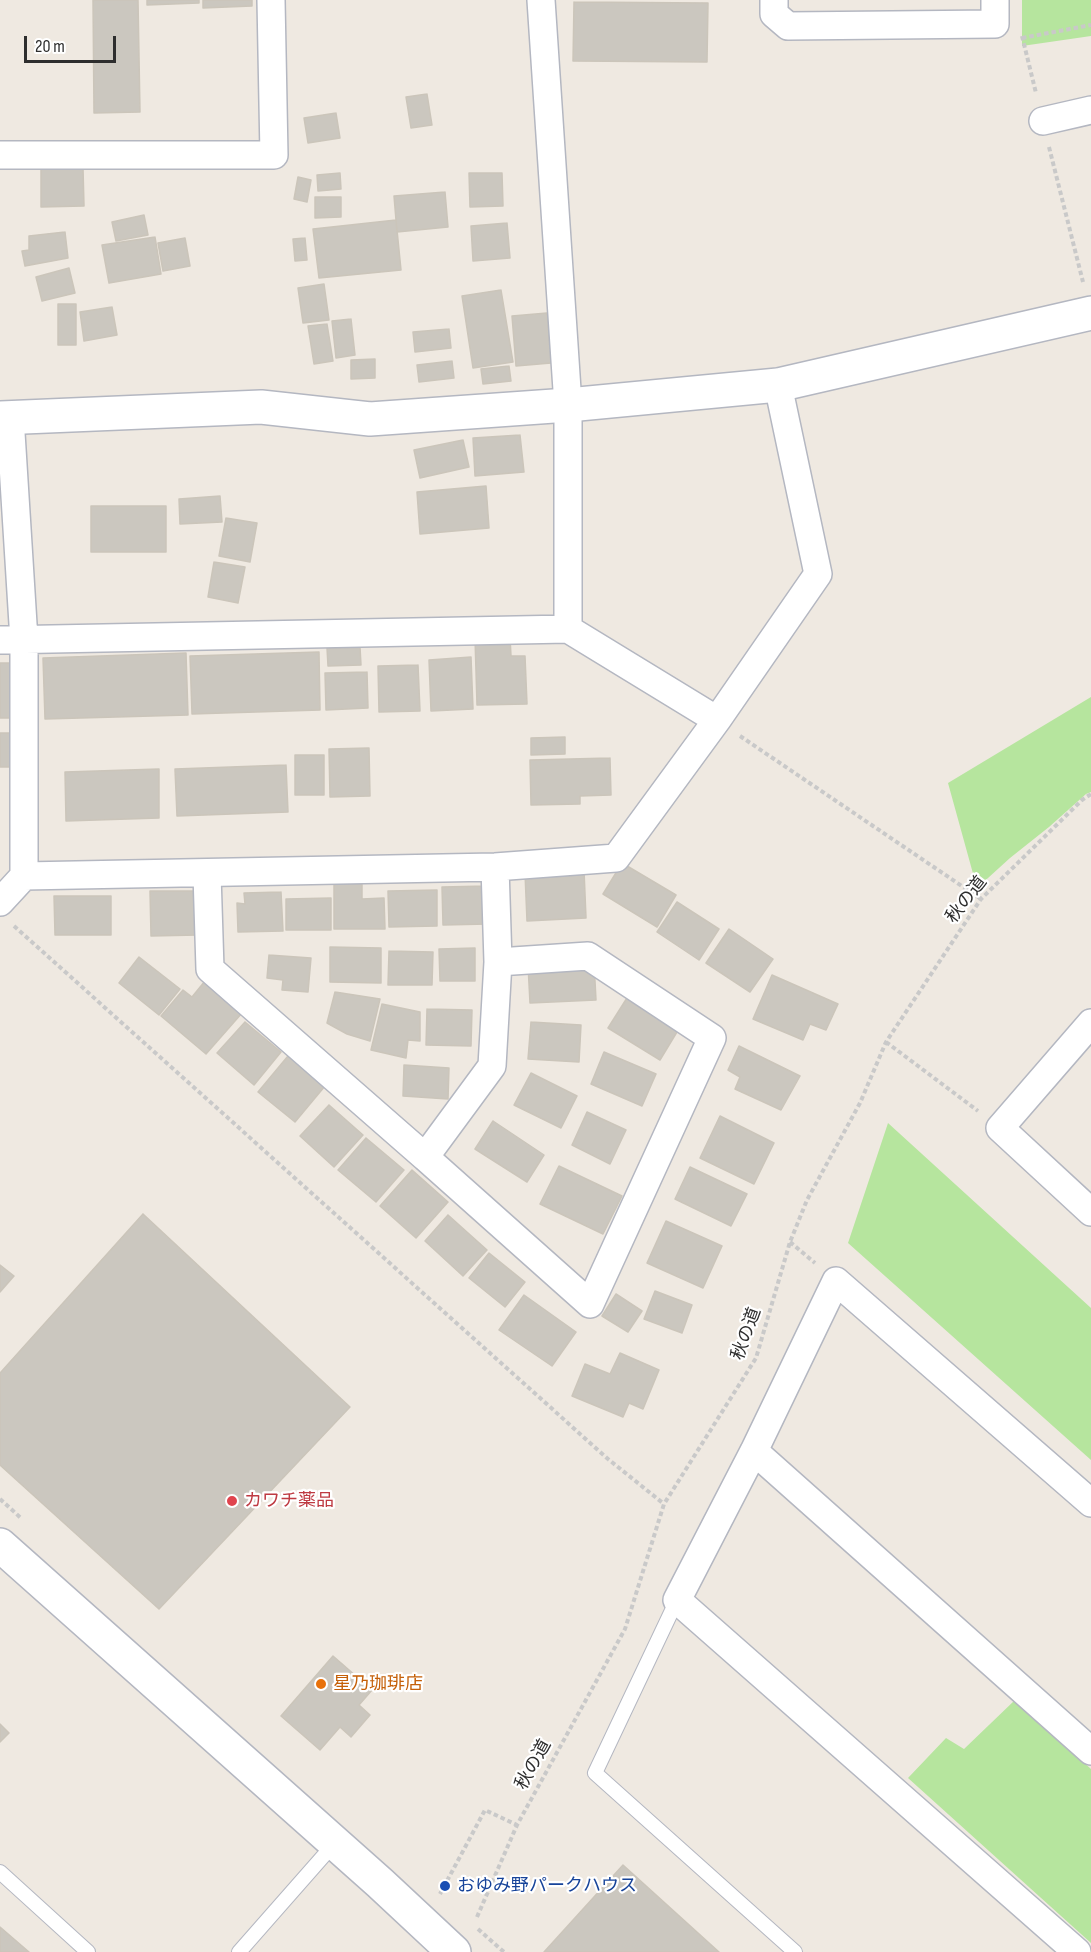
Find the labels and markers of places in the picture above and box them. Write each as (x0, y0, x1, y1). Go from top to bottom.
place label: カワチ薬品 (244, 1490, 334, 1512)
marker: カワチ薬品 (225, 1494, 239, 1508)
place label: 星乃珈琲店 (333, 1673, 423, 1695)
marker: 星乃珈琲店 (314, 1677, 328, 1691)
place label: おゆみ野パークハウス (457, 1875, 637, 1897)
marker: おゆみ野パークハウス (438, 1879, 452, 1893)

